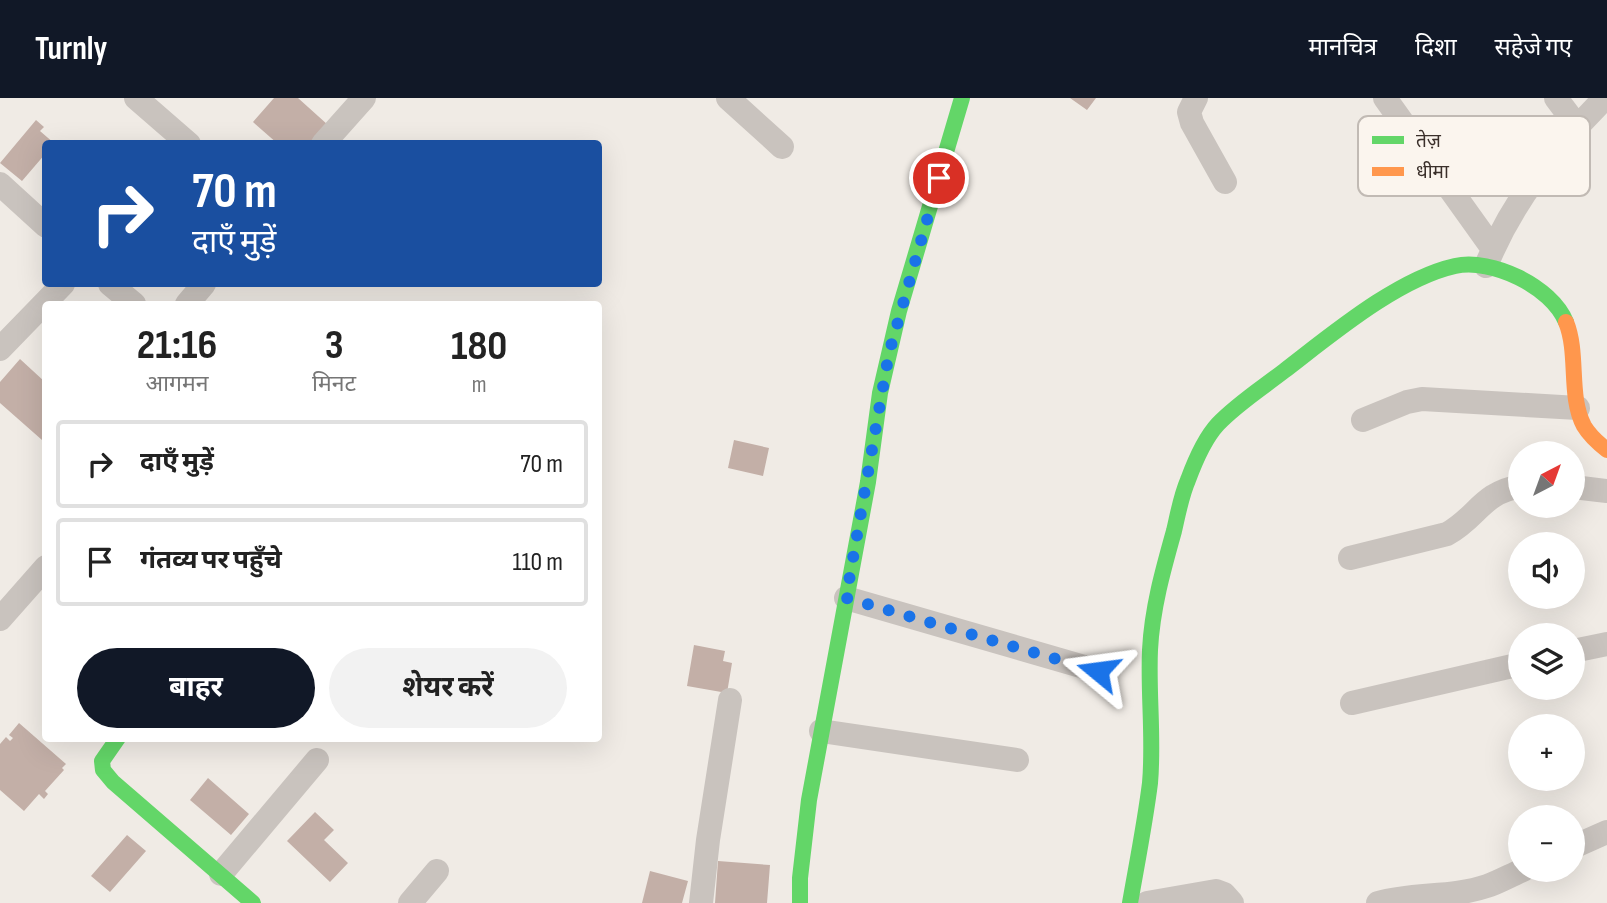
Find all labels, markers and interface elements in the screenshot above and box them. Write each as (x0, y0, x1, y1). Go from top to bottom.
text: Turnly (35, 29, 107, 69)
text: मानचित्र (1309, 33, 1377, 62)
text: दिशा (1415, 33, 1457, 62)
text: सहेजे गए (1495, 33, 1572, 62)
legend (1358, 116, 1590, 196)
text: तेज़ (1416, 129, 1442, 153)
pin (909, 148, 969, 208)
icon: arrive (920, 159, 958, 197)
text: धीमा (1416, 161, 1450, 184)
text: 70 m (192, 163, 277, 222)
icon: right (77, 168, 168, 259)
text: दाएँ मुड़ें (192, 223, 276, 262)
text: 21:16 (137, 320, 217, 371)
text: 3 (325, 320, 344, 371)
text: 180 (451, 321, 507, 372)
text: आगमन (146, 370, 209, 398)
text: मिनट (312, 370, 356, 398)
text: m (472, 371, 486, 399)
north arrow (1508, 441, 1586, 518)
map controls (1508, 441, 1585, 882)
icon: right (81, 445, 119, 483)
text: दाएँ मुड़ें (140, 447, 214, 478)
text: 70 m (520, 449, 563, 480)
button: sound (1508, 532, 1585, 609)
icon: arrive (81, 543, 119, 581)
text: गंतव्य पर पहुँचे (140, 545, 282, 576)
text: 110 m (512, 547, 563, 578)
button: layers (1508, 623, 1585, 700)
position arrow (1061, 634, 1135, 708)
button: बाहर (77, 648, 315, 728)
button: शेयर करें (329, 648, 567, 728)
button: + (1508, 714, 1585, 791)
button: − (1508, 805, 1585, 882)

